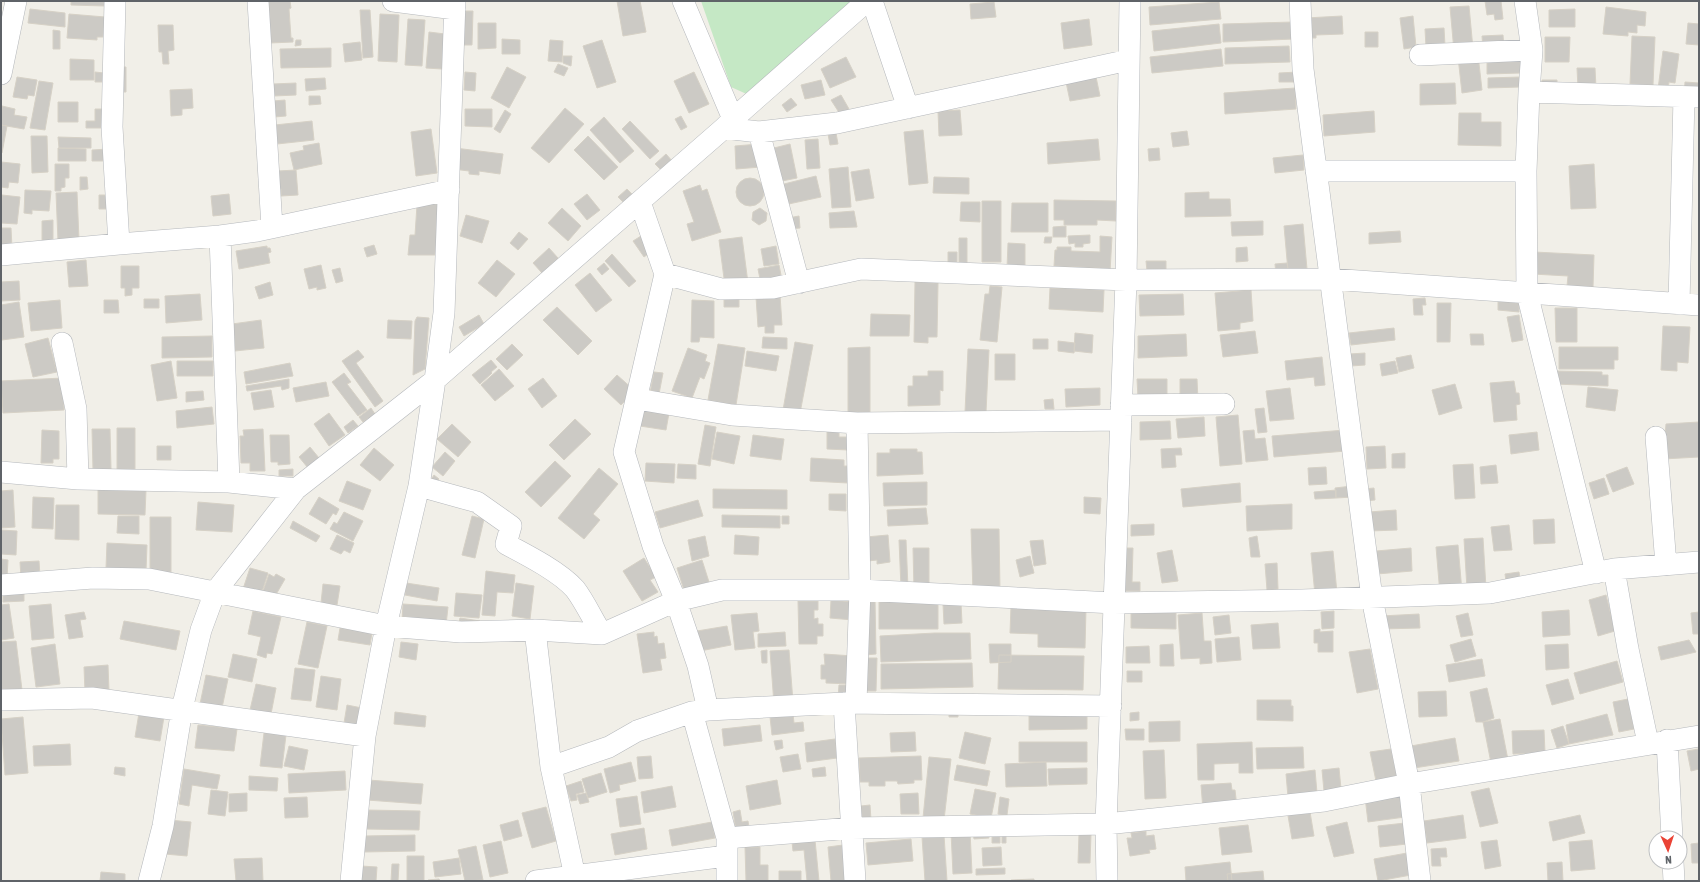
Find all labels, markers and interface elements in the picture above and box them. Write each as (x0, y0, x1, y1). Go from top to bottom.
north arrow (1648, 830, 1688, 870)
text: N (1665, 854, 1672, 866)

